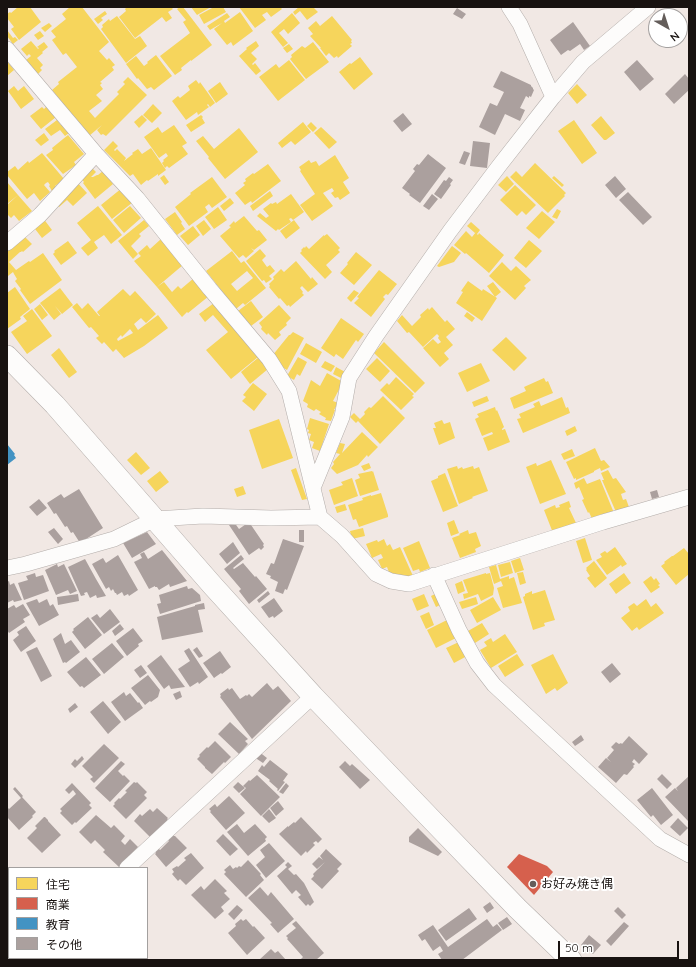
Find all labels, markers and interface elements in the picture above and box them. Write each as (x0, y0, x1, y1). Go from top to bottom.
north arrow (648, 8, 688, 48)
text: N (667, 29, 682, 45)
legend (8, 867, 148, 959)
text: 住宅 (46, 877, 70, 892)
place label: お好み焼き偶 (541, 877, 613, 891)
marker: お好み焼き偶 (528, 879, 538, 889)
text: 商業 (46, 897, 70, 912)
text: 教育 (46, 917, 70, 932)
scale bar (560, 933, 681, 959)
text: その他 (46, 937, 82, 952)
text: 50 m (565, 940, 593, 955)

